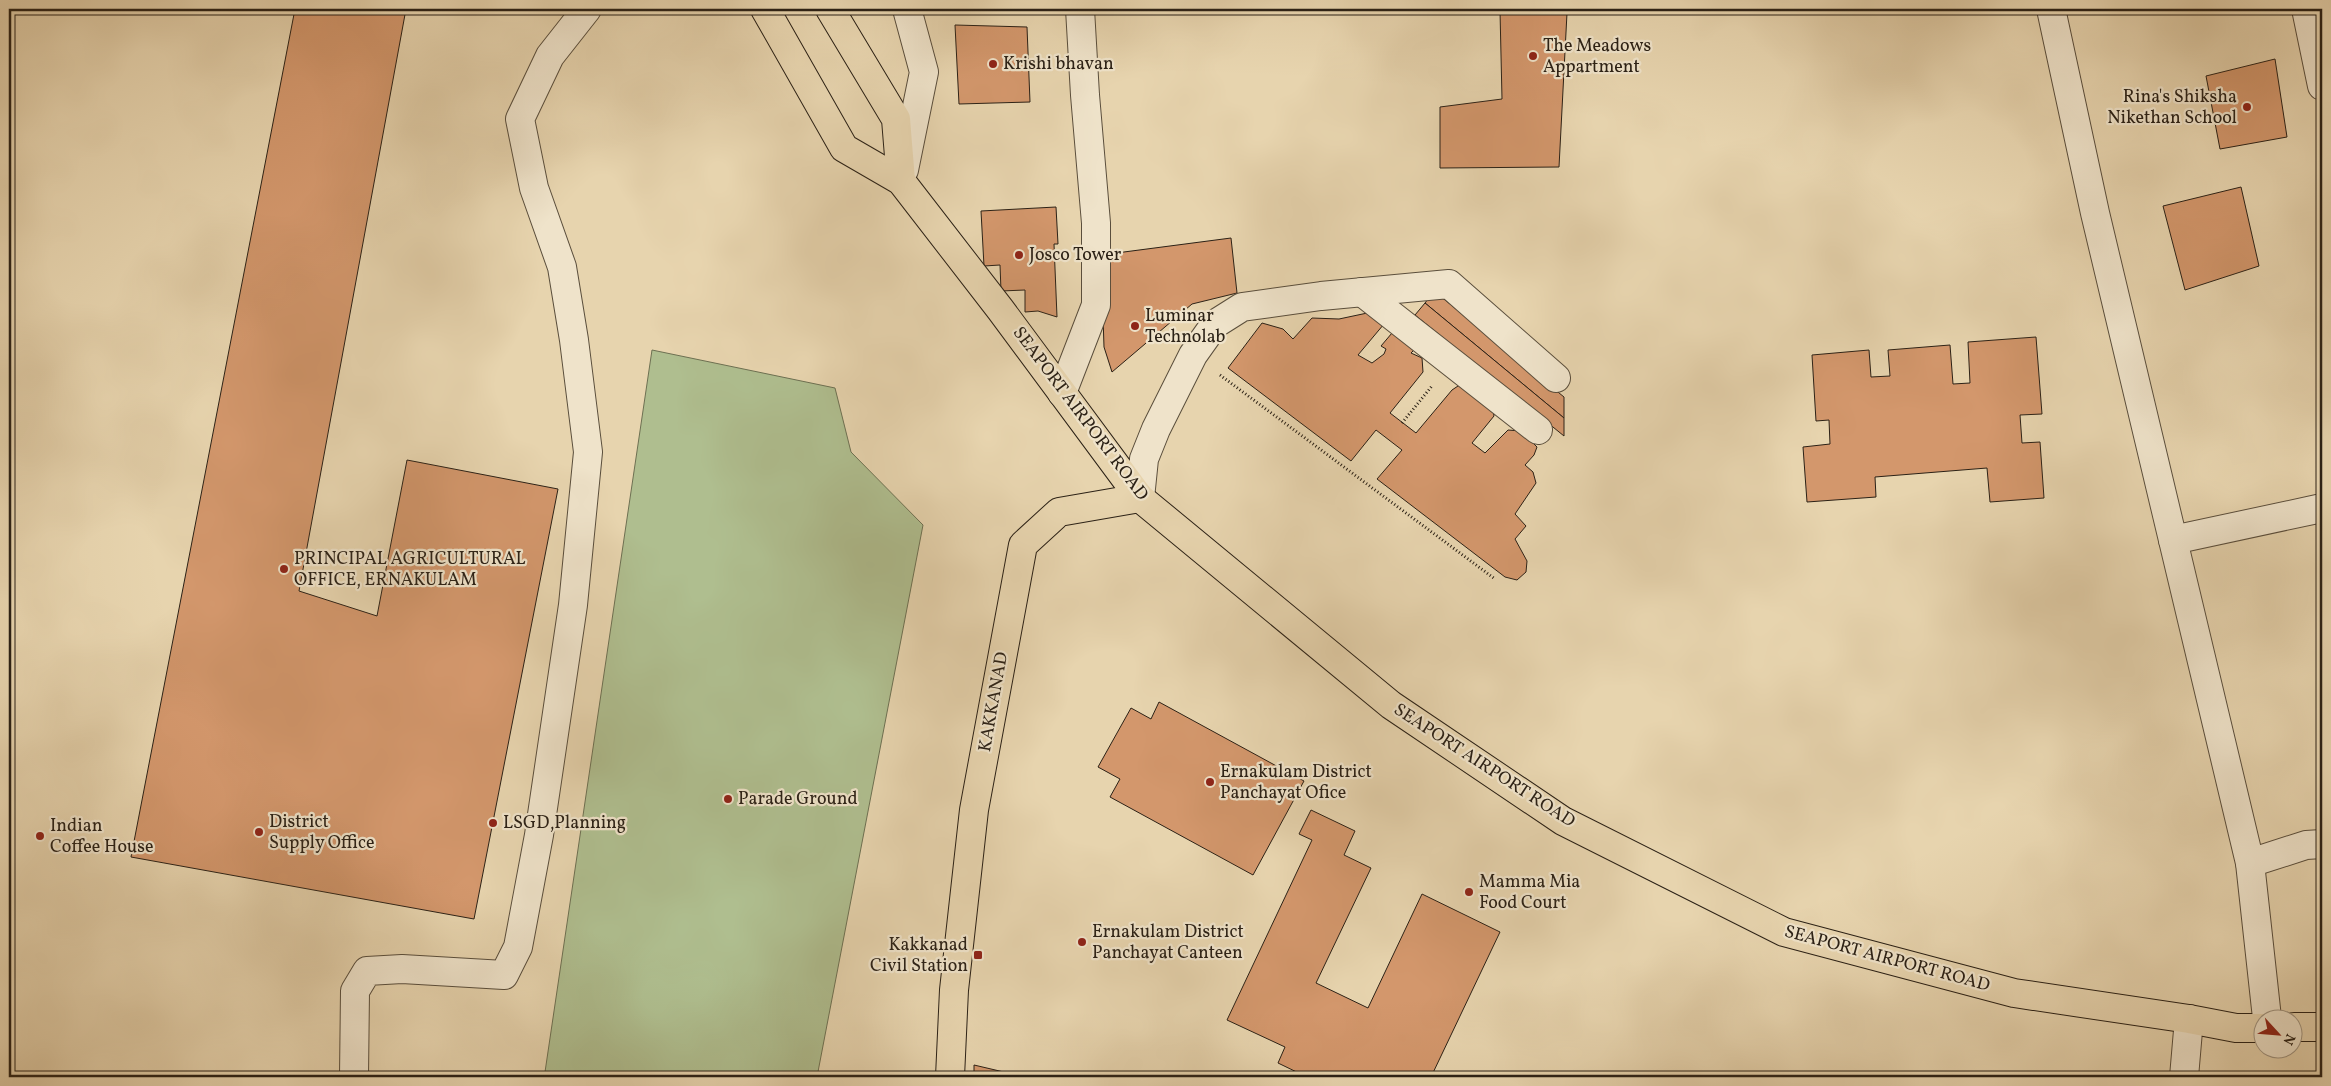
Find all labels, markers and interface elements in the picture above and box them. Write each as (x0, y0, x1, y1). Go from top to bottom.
place label: The Meadows Appartment (1543, 34, 1651, 80)
marker: The Meadows Appartment (1527, 50, 1539, 62)
place label: Krishi bhavan (1003, 52, 1114, 77)
marker: Krishi bhavan (987, 58, 999, 70)
place label: Rina's Shiksha Nikethan School (2107, 85, 2237, 131)
marker: Rina's Shiksha Nikethan School (2241, 101, 2253, 113)
place label: Josco Tower (1029, 243, 1122, 268)
marker: Josco Tower (1013, 249, 1025, 261)
place label: Luminar Technolab (1145, 304, 1226, 350)
marker: Luminar Technolab (1129, 320, 1141, 332)
street label: SEAPORT AIRPORT ROAD (1006, 322, 1154, 506)
place label: PRINCIPAL AGRICULTURAL OFFICE, ERNAKULAM (294, 547, 526, 593)
marker: PRINCIPAL AGRICULTURAL OFFICE, ERNAKULAM (278, 563, 290, 575)
street label: KAKKANAD (973, 650, 1015, 754)
street label: SEAPORT AIRPORT ROAD (1388, 698, 1580, 834)
place label: Ernakulam District Panchayat Ofice (1220, 760, 1372, 806)
marker: Ernakulam District Panchayat Ofice (1204, 776, 1216, 788)
place label: Parade Ground (738, 787, 858, 812)
marker: Parade Ground (722, 793, 734, 805)
place label: District Supply Office (269, 810, 375, 856)
place label: LSGD,Planning (503, 811, 626, 836)
place label: Indian Coffee House (50, 814, 153, 860)
marker: LSGD,Planning (487, 817, 499, 829)
marker: District Supply Office (253, 826, 265, 838)
marker: Indian Coffee House (34, 830, 46, 842)
place label: Mamma Mia Food Court (1479, 870, 1580, 916)
marker: Mamma Mia Food Court (1463, 886, 1475, 898)
street label: SEAPORT AIRPORT ROAD (1781, 919, 1993, 999)
place label: Ernakulam District Panchayat Canteen (1092, 920, 1244, 966)
place label: Kakkanad Civil Station (870, 933, 968, 979)
marker: Ernakulam District Panchayat Canteen (1076, 936, 1088, 948)
marker: Kakkanad Civil Station (972, 949, 984, 961)
north arrow (2254, 1008, 2304, 1058)
text: N (2278, 1030, 2299, 1048)

